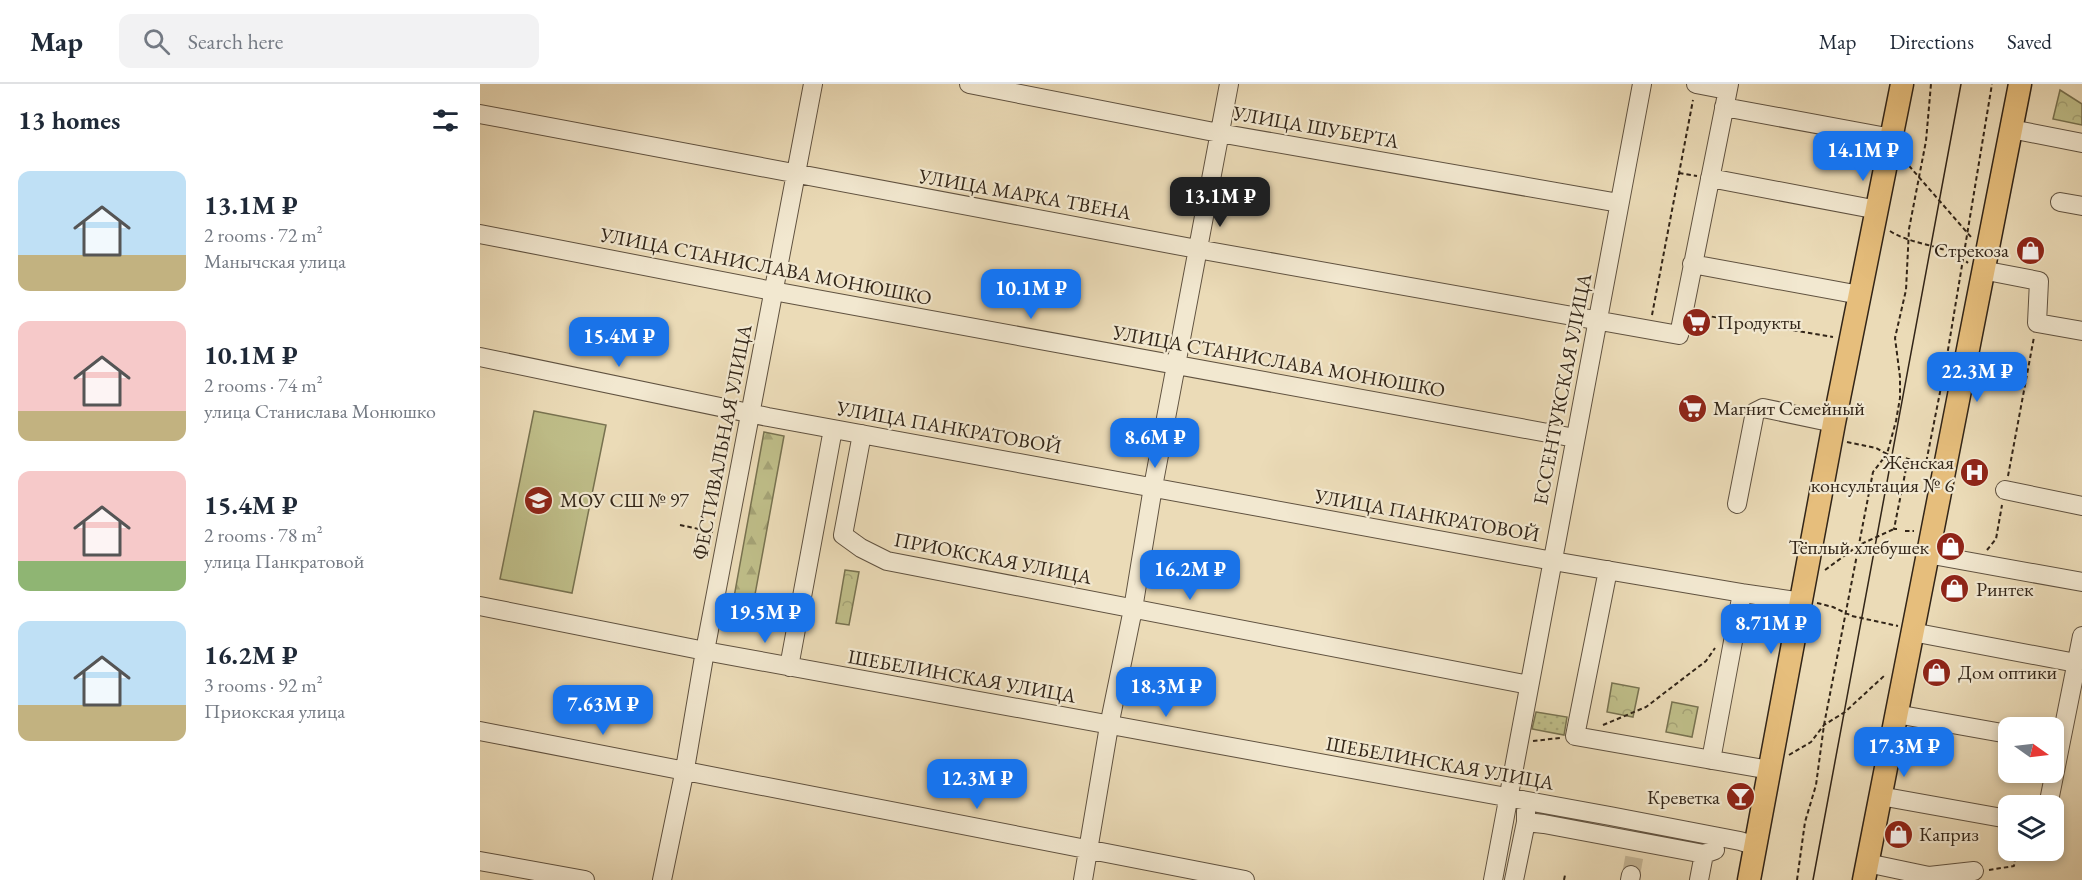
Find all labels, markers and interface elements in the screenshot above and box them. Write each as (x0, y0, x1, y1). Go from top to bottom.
search box (119, 14, 539, 68)
text: Map (30, 23, 83, 59)
icon: search (140, 25, 173, 58)
text: Search here (188, 27, 283, 56)
text: Map (1819, 28, 1856, 55)
text: Directions (1889, 28, 1974, 55)
text: Saved (2007, 28, 2052, 55)
street label: УЛИЦА ШУБЕРТА (1230, 99, 1401, 154)
text: 13 homes (18, 103, 120, 137)
icon: filters (429, 104, 462, 137)
pin: 14.1M ₽ (1808, 131, 1918, 182)
text: 14.1M ₽ (1827, 137, 1899, 163)
street label: УЛИЦА МАРКА ТВЕНА (916, 162, 1133, 226)
pin: 13.1M ₽ (1165, 177, 1275, 228)
text: 13.1M ₽ (1184, 183, 1256, 209)
text: 13.1M ₽ (204, 188, 298, 222)
icon: home (66, 195, 138, 267)
street label: УЛИЦА СТАНИСЛАВА МОНЮШКО (597, 221, 934, 311)
text: 2 rooms · 72 m² (204, 222, 323, 248)
shop icon: Стрекоза (2014, 234, 2046, 266)
place label: Стрекоза (1934, 237, 2009, 263)
text: Манычская улица (204, 248, 346, 274)
pin: 10.1M ₽ (976, 269, 1086, 320)
street label: ЕССЕНТУКСКАЯ УЛИЦА (1527, 271, 1597, 507)
text: 10.1M ₽ (995, 275, 1067, 301)
supermarket icon: Продукты (1680, 306, 1712, 338)
place label: Продукты (1717, 309, 1801, 335)
pin: 15.4M ₽ (564, 317, 674, 368)
street label: УЛИЦА СТАНИСЛАВА МОНЮШКО (1110, 319, 1447, 403)
street label: ФЕСТИВАЛЬНАЯ УЛИЦА (686, 322, 758, 562)
text: 15.4M ₽ (583, 323, 655, 349)
text: 10.1M ₽ (204, 338, 298, 372)
icon: home (66, 345, 138, 417)
pin: 22.3M ₽ (1922, 352, 2032, 403)
text: 22.3M ₽ (1941, 358, 2013, 384)
text: 2 rooms · 74 m² (204, 372, 323, 398)
supermarket icon: Магнит Семейный (1676, 392, 1708, 424)
street label: УЛИЦА ПАНКРАТОВОЙ (834, 394, 1063, 460)
place label: Магнит Семейный (1713, 395, 1865, 421)
text: улица Станислава Монюшко (204, 398, 436, 424)
pin: 8.6M ₽ (1106, 418, 1204, 469)
text: 8.6M ₽ (1124, 424, 1186, 450)
place label: Женская консультация № 6 (1811, 449, 1954, 498)
hospital icon: Женская консультация № 6 (1959, 457, 1991, 489)
street label: УЛИЦА ПАНКРАТОВОЙ (1312, 482, 1541, 548)
school or university icon: МОУ СШ № 97 (523, 484, 555, 516)
place label: МОУ СШ № 97 (560, 487, 689, 513)
text: 15.4M ₽ (204, 488, 298, 522)
icon: home (66, 495, 138, 567)
text: 2 rooms · 78 m² (204, 522, 323, 548)
street label: ПРИОКСКАЯ УЛИЦА (892, 526, 1094, 590)
shop icon: Тёплый хлебушек (1934, 531, 1966, 563)
place label: Тёплый хлебушек (1789, 534, 1929, 560)
text: улица Панкратовой (204, 548, 364, 574)
pin: 16.2M ₽ (1135, 550, 1245, 601)
text: 16.2M ₽ (1154, 556, 1226, 582)
shop icon: Ринтек (1939, 573, 1971, 605)
place label: Ринтек (1976, 576, 2034, 602)
pin: 19.5M ₽ (710, 593, 820, 644)
text: 19.5M ₽ (729, 599, 801, 625)
pin: 8.71M ₽ (1716, 604, 1826, 655)
text: 8.71M ₽ (1735, 610, 1807, 636)
text: 16.2M ₽ (204, 638, 298, 672)
street label: ШЕБЕЛИНСКАЯ УЛИЦА (846, 643, 1078, 709)
icon: home (66, 645, 138, 717)
shop icon: Дом оптики (1921, 656, 1953, 688)
place label: Дом оптики (1958, 659, 2058, 685)
pin: 18.3M ₽ (1111, 667, 1221, 718)
text: 3 rooms · 92 m² (204, 672, 323, 698)
text: 18.3M ₽ (1130, 673, 1202, 699)
pin: 7.63M ₽ (548, 685, 658, 736)
text: 7.63M ₽ (567, 691, 639, 717)
text: Приокская улица (204, 698, 345, 724)
north arrow (1998, 717, 2064, 783)
map controls (1998, 717, 2064, 861)
pin: 17.3M ₽ (1849, 727, 1959, 778)
street label: ШЕБЕЛИНСКАЯ УЛИЦА (1324, 730, 1556, 796)
text: 17.3M ₽ (1868, 733, 1940, 759)
pin: 12.3M ₽ (922, 759, 1032, 810)
text: 12.3M ₽ (941, 765, 1013, 791)
bar icon: Креветка (1725, 781, 1757, 813)
place label: Креветка (1647, 784, 1720, 810)
button: layers (1998, 795, 2064, 861)
shop icon: Каприз (1882, 818, 1914, 850)
place label: Каприз (1919, 821, 1979, 847)

